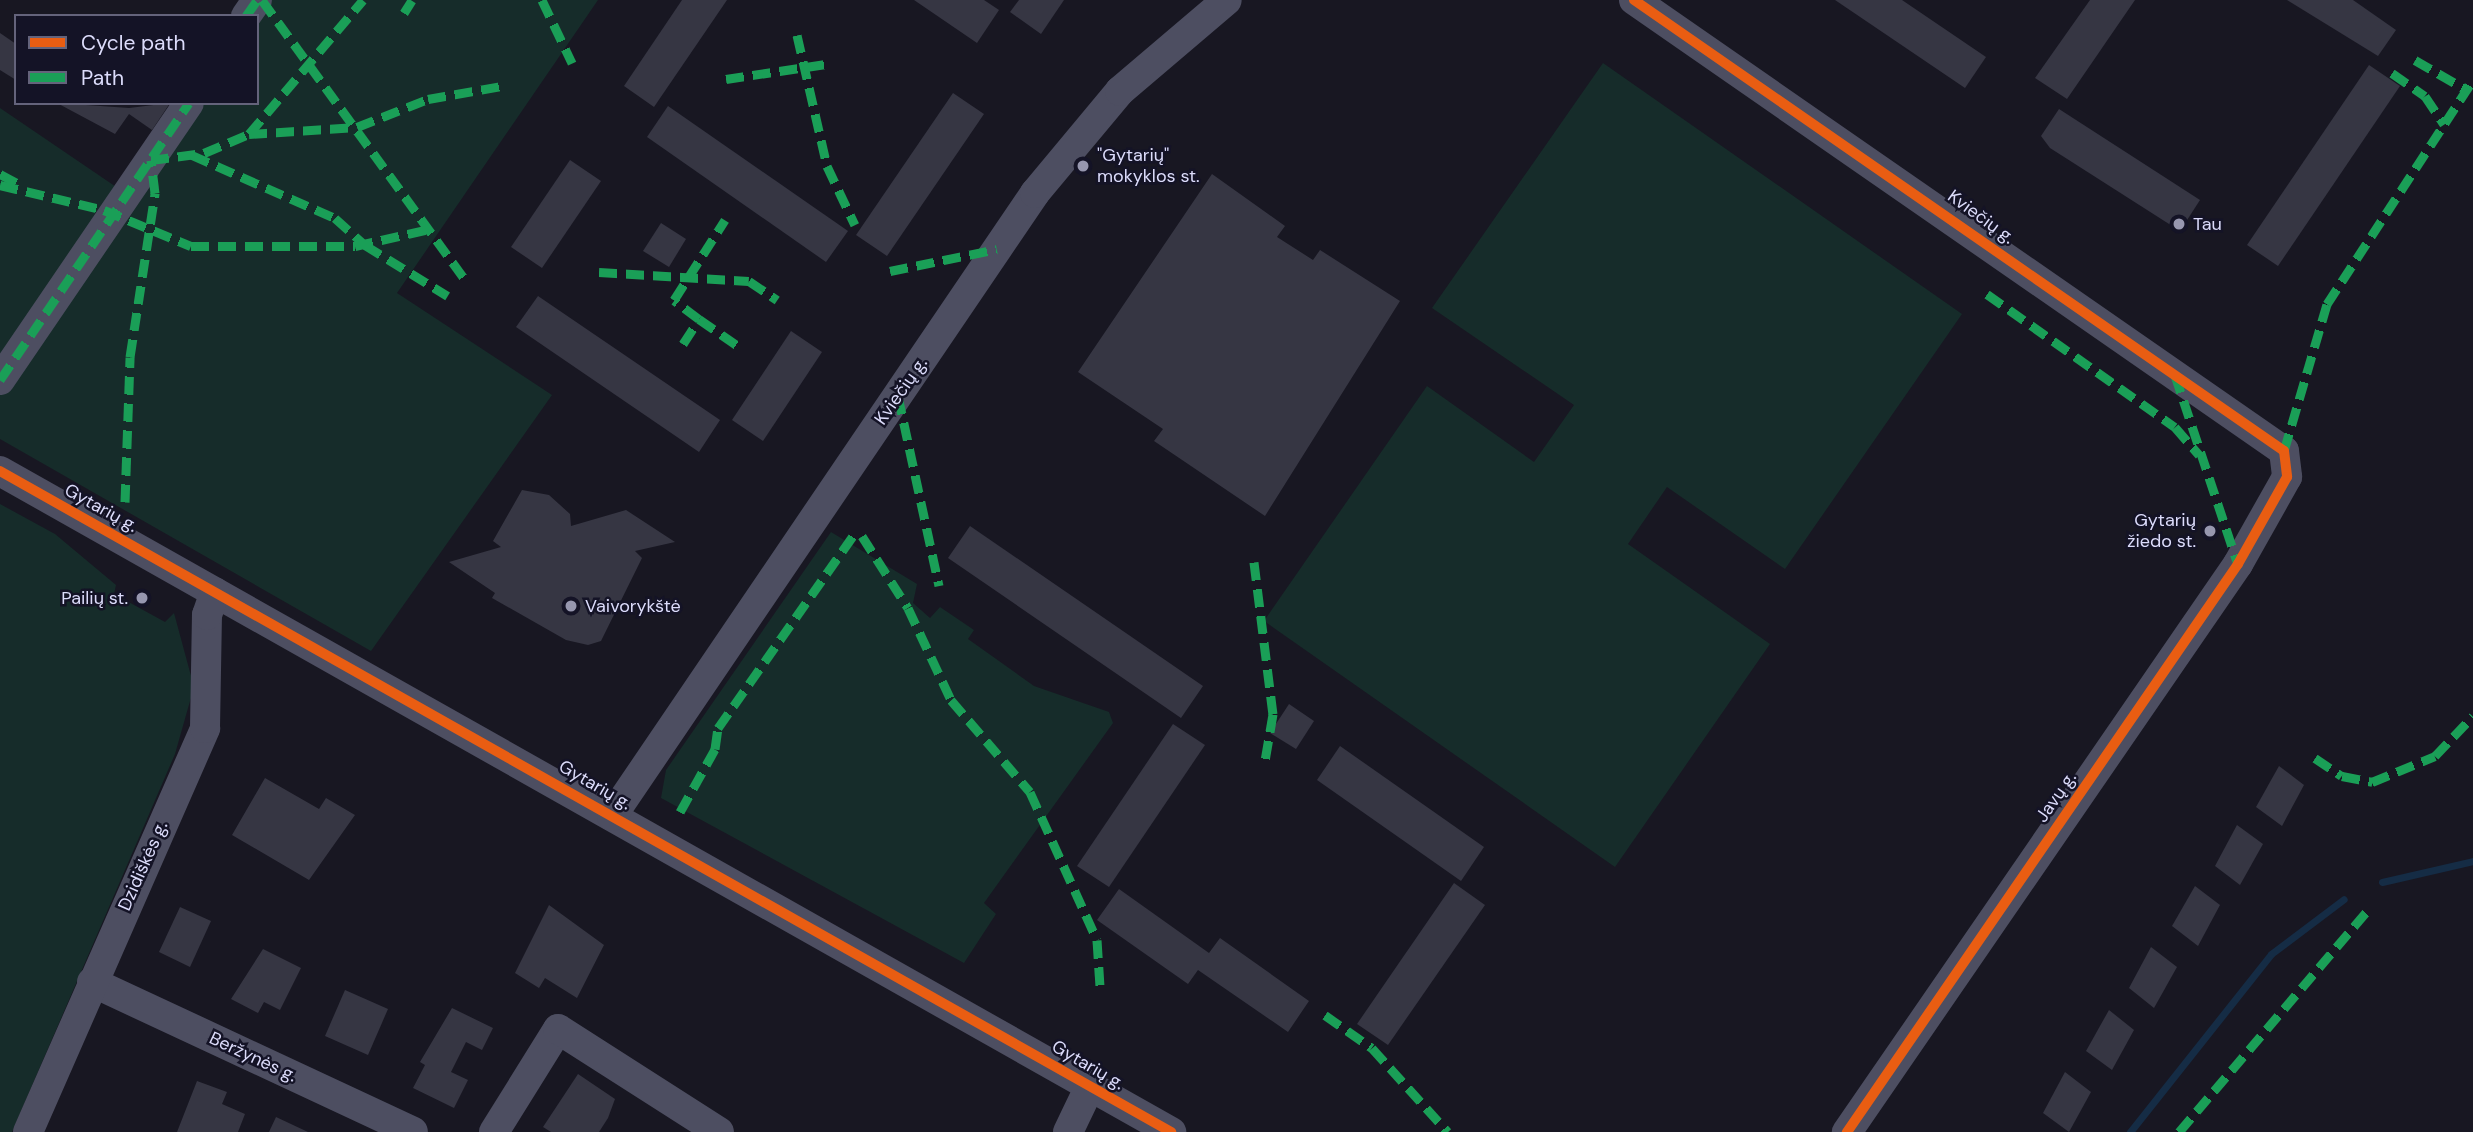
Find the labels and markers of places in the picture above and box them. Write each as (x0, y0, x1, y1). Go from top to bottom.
place label: "Gytarių" mokyklos st. (1097, 145, 1200, 188)
marker: "Gytarių" mokyklos st. (1075, 158, 1091, 174)
place label: Tau (2193, 213, 2222, 235)
marker: Tau (2171, 216, 2187, 232)
place label: Gytarių žiedo st. (2127, 510, 2196, 552)
marker: Gytarių žiedo st. (2202, 523, 2218, 539)
place label: Pailių st. (61, 587, 128, 609)
marker: Pailių st. (134, 590, 150, 606)
place label: Vaivorykštė (585, 595, 681, 617)
marker: Vaivorykštė (563, 598, 579, 614)

